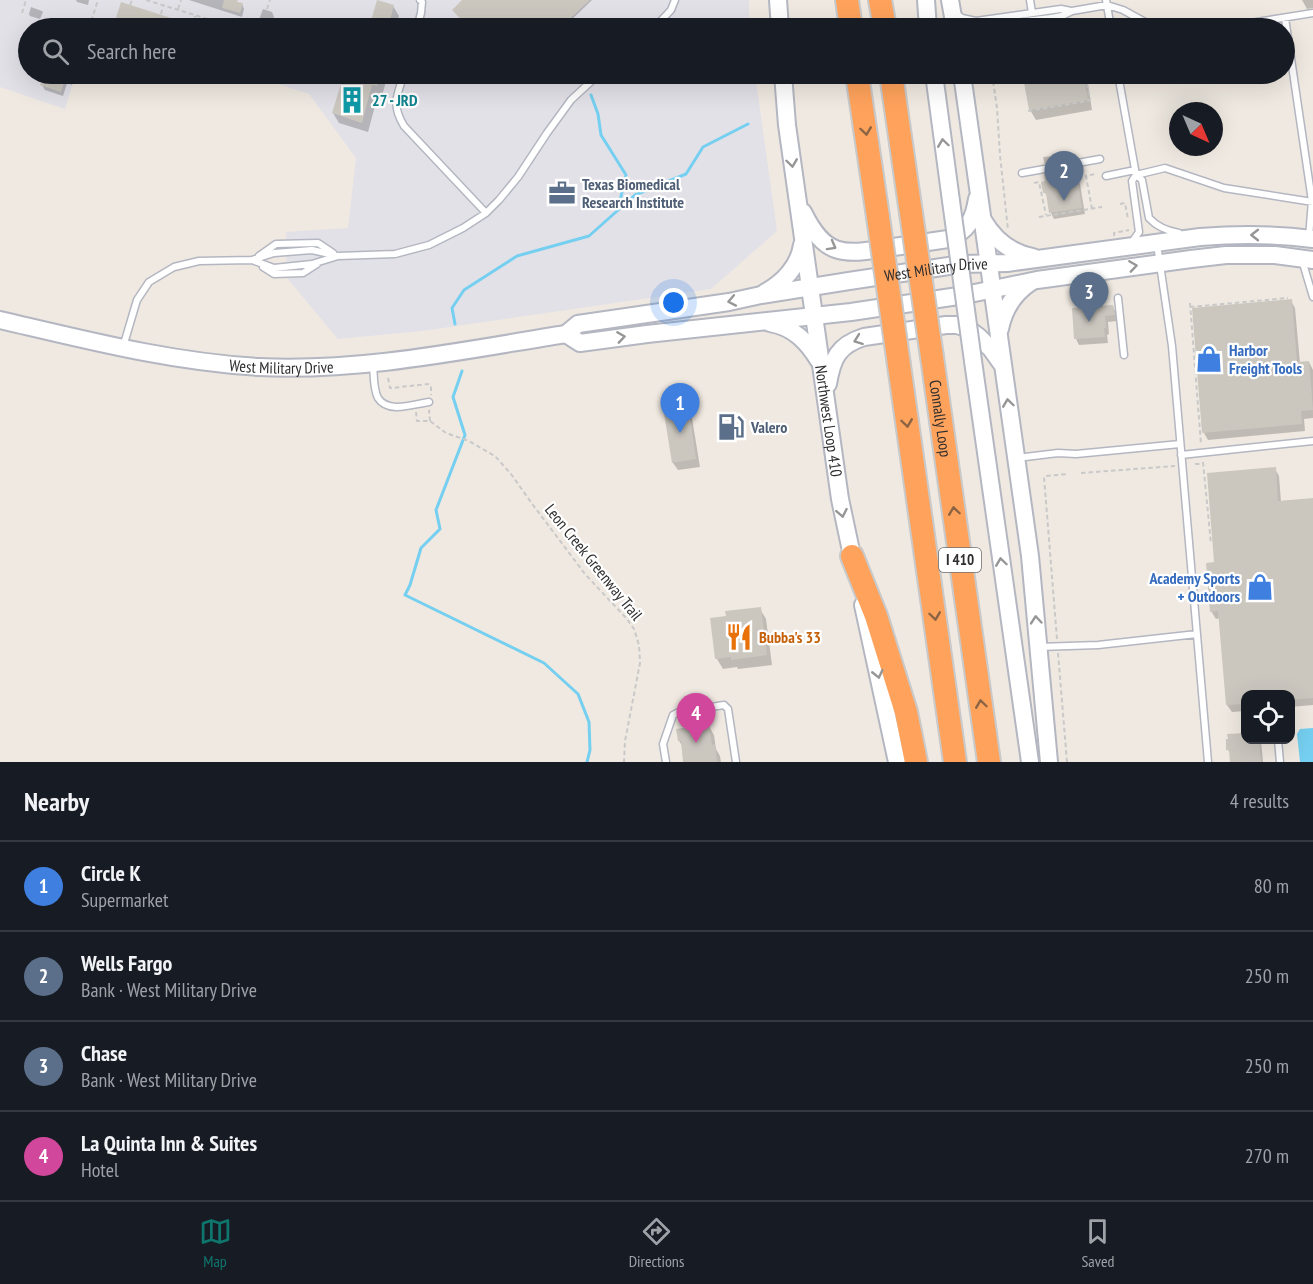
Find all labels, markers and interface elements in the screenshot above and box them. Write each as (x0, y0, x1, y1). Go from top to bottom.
search box (18, 18, 1295, 84)
icon: search (39, 35, 72, 68)
text: Search here (87, 37, 176, 65)
building icon: 27 - JRD (337, 85, 367, 115)
place label: 27 - JRD (372, 90, 418, 110)
north arrow (1169, 102, 1223, 156)
one-way arrow (859, 127, 871, 136)
one-way arrow (937, 139, 949, 148)
pin: 2 (1044, 152, 1084, 201)
one-way arrow (786, 158, 798, 168)
place label: Texas Biomedical Research Institute (582, 174, 684, 212)
office icon: Texas Biomedical Research Institute (547, 178, 577, 208)
one-way arrow (1250, 229, 1259, 241)
one-way arrow (826, 239, 836, 250)
street label: West Military Drive (883, 253, 988, 286)
one-way arrow (1128, 261, 1137, 273)
pin: 3 (1070, 272, 1108, 322)
your location (659, 288, 688, 317)
one-way arrow (728, 294, 738, 307)
one-way arrow (617, 332, 626, 344)
one-way arrow (854, 333, 864, 346)
place label: Harbor Freight Tools (1229, 340, 1303, 378)
shop icon: Harbor Freight Tools (1194, 344, 1224, 374)
street label: West Military Drive (228, 355, 334, 378)
street label: Northwest Loop 410 (811, 364, 847, 478)
street label: Connally Loop (925, 379, 956, 458)
pin: 1 (660, 384, 700, 433)
one-way arrow (1003, 398, 1015, 407)
fuel station icon: Valero (716, 412, 746, 442)
place label: Valero (750, 417, 787, 437)
one-way arrow (900, 419, 912, 428)
street label: Leon Creek Greenway Trail (541, 500, 647, 624)
one-way arrow (948, 506, 960, 516)
one-way arrow (836, 508, 848, 517)
road number: I 410 (939, 548, 981, 572)
one-way arrow (996, 557, 1008, 566)
place label: Academy Sports + Outdoors (1149, 568, 1240, 606)
shop icon: Academy Sports + Outdoors (1245, 572, 1275, 602)
one-way arrow (928, 612, 940, 621)
one-way arrow (1030, 616, 1043, 625)
restaurant icon: Bubba's 33 (724, 622, 754, 652)
place label: Bubba's 33 (759, 627, 821, 647)
one-way arrow (871, 669, 884, 679)
map controls (1241, 690, 1295, 744)
button: locate (1241, 690, 1295, 744)
pin: 4 (676, 694, 716, 743)
one-way arrow (975, 699, 988, 709)
text: Nearby (24, 785, 89, 818)
text: 4 results (1230, 788, 1289, 814)
text: Circle K (81, 859, 141, 887)
text: 1 (39, 873, 48, 899)
text: 80 m (1254, 873, 1289, 899)
text: Supermarket (81, 887, 169, 913)
text: Wells Fargo (81, 949, 172, 977)
text: 2 (39, 963, 48, 989)
text: 250 m (1245, 963, 1289, 989)
text: Bank · West Military Drive (81, 977, 257, 1003)
text: Chase (81, 1039, 127, 1067)
text: 3 (39, 1053, 48, 1079)
text: 250 m (1245, 1053, 1289, 1079)
text: Bank · West Military Drive (81, 1067, 257, 1093)
text: La Quinta Inn & Suites (81, 1129, 257, 1157)
text: 4 (39, 1143, 48, 1169)
text: 270 m (1245, 1143, 1289, 1169)
text: Hotel (81, 1157, 119, 1183)
tab: Map (199, 1215, 232, 1271)
tab: Directions (629, 1215, 684, 1271)
tab: Saved (1081, 1215, 1114, 1271)

